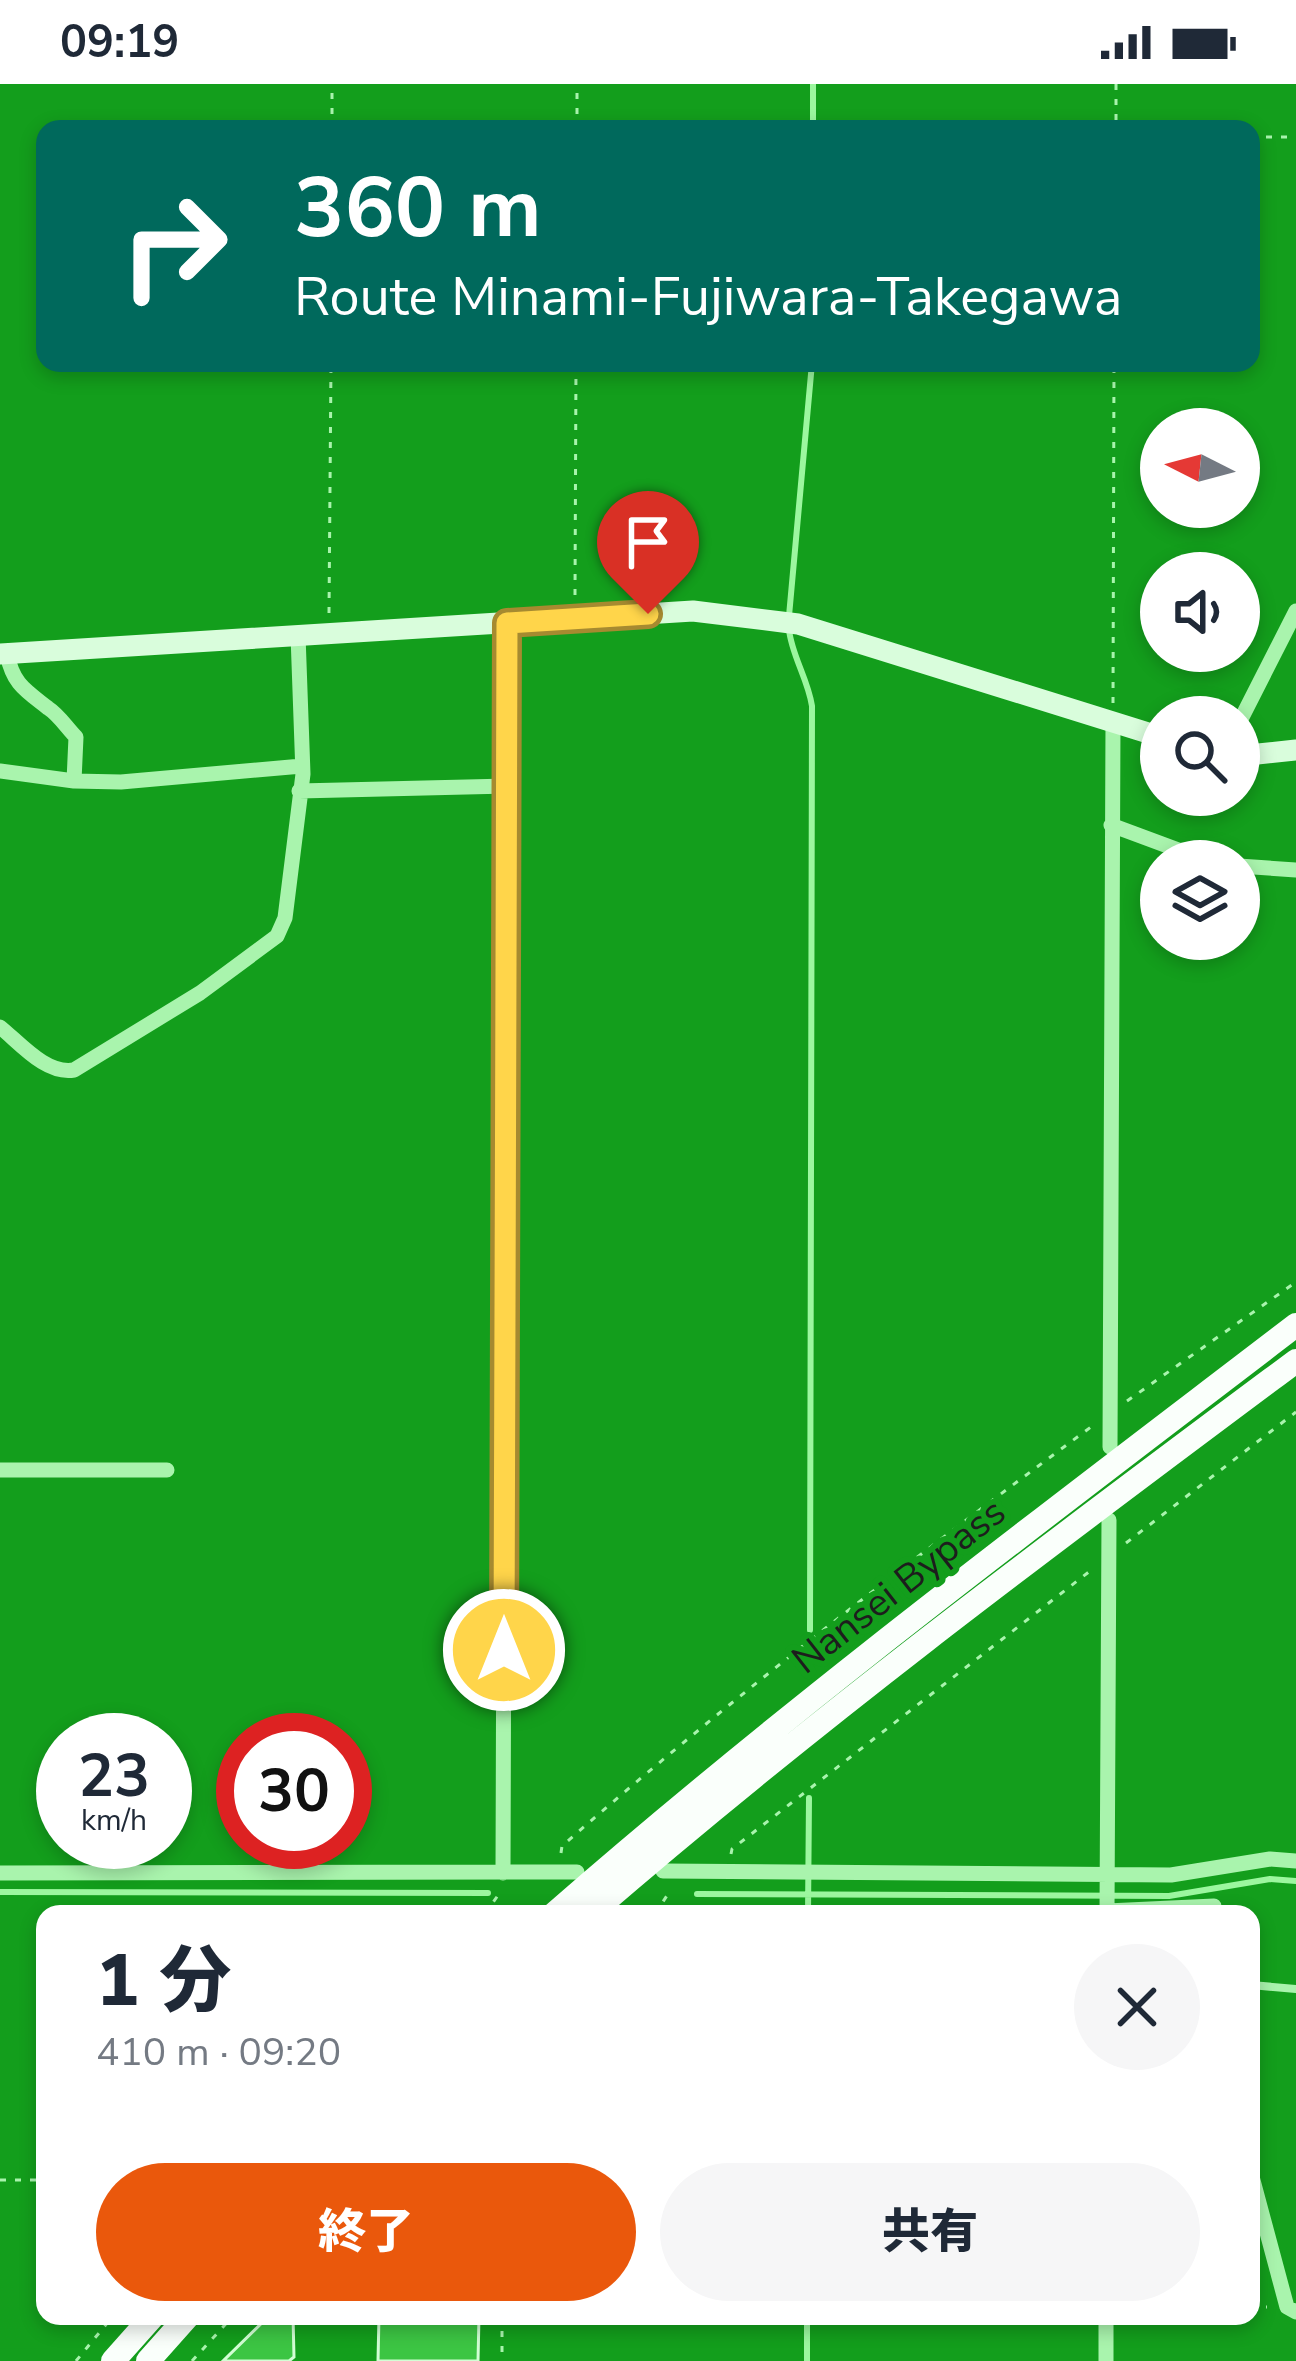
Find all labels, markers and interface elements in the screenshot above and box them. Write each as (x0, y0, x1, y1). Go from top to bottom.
text: 09:19 (60, 12, 179, 73)
text: 360 m (294, 151, 542, 266)
icon: right (96, 168, 252, 324)
text: Route Minami-Fujiwara-Takegawa (294, 260, 1122, 334)
north arrow (1140, 408, 1260, 528)
map controls (1140, 408, 1260, 960)
pin (597, 491, 699, 614)
icon: arrive (615, 509, 681, 575)
button: sound (1140, 552, 1260, 672)
button: search (1140, 696, 1260, 816)
button: layers (1140, 840, 1260, 960)
street label: Nansei Bypass (781, 1486, 1017, 1686)
position arrow (441, 1587, 567, 1713)
speed limit sign: 30 (216, 1713, 372, 1869)
text: 23 (78, 1735, 150, 1817)
text: km/h (81, 1800, 147, 1841)
text: 1 分 (96, 1932, 231, 2030)
button: close (1074, 1944, 1200, 2070)
text: 410 m · 09:20 (96, 2026, 341, 2079)
button: 終了 (96, 2163, 636, 2301)
button: 共有 (660, 2163, 1200, 2301)

